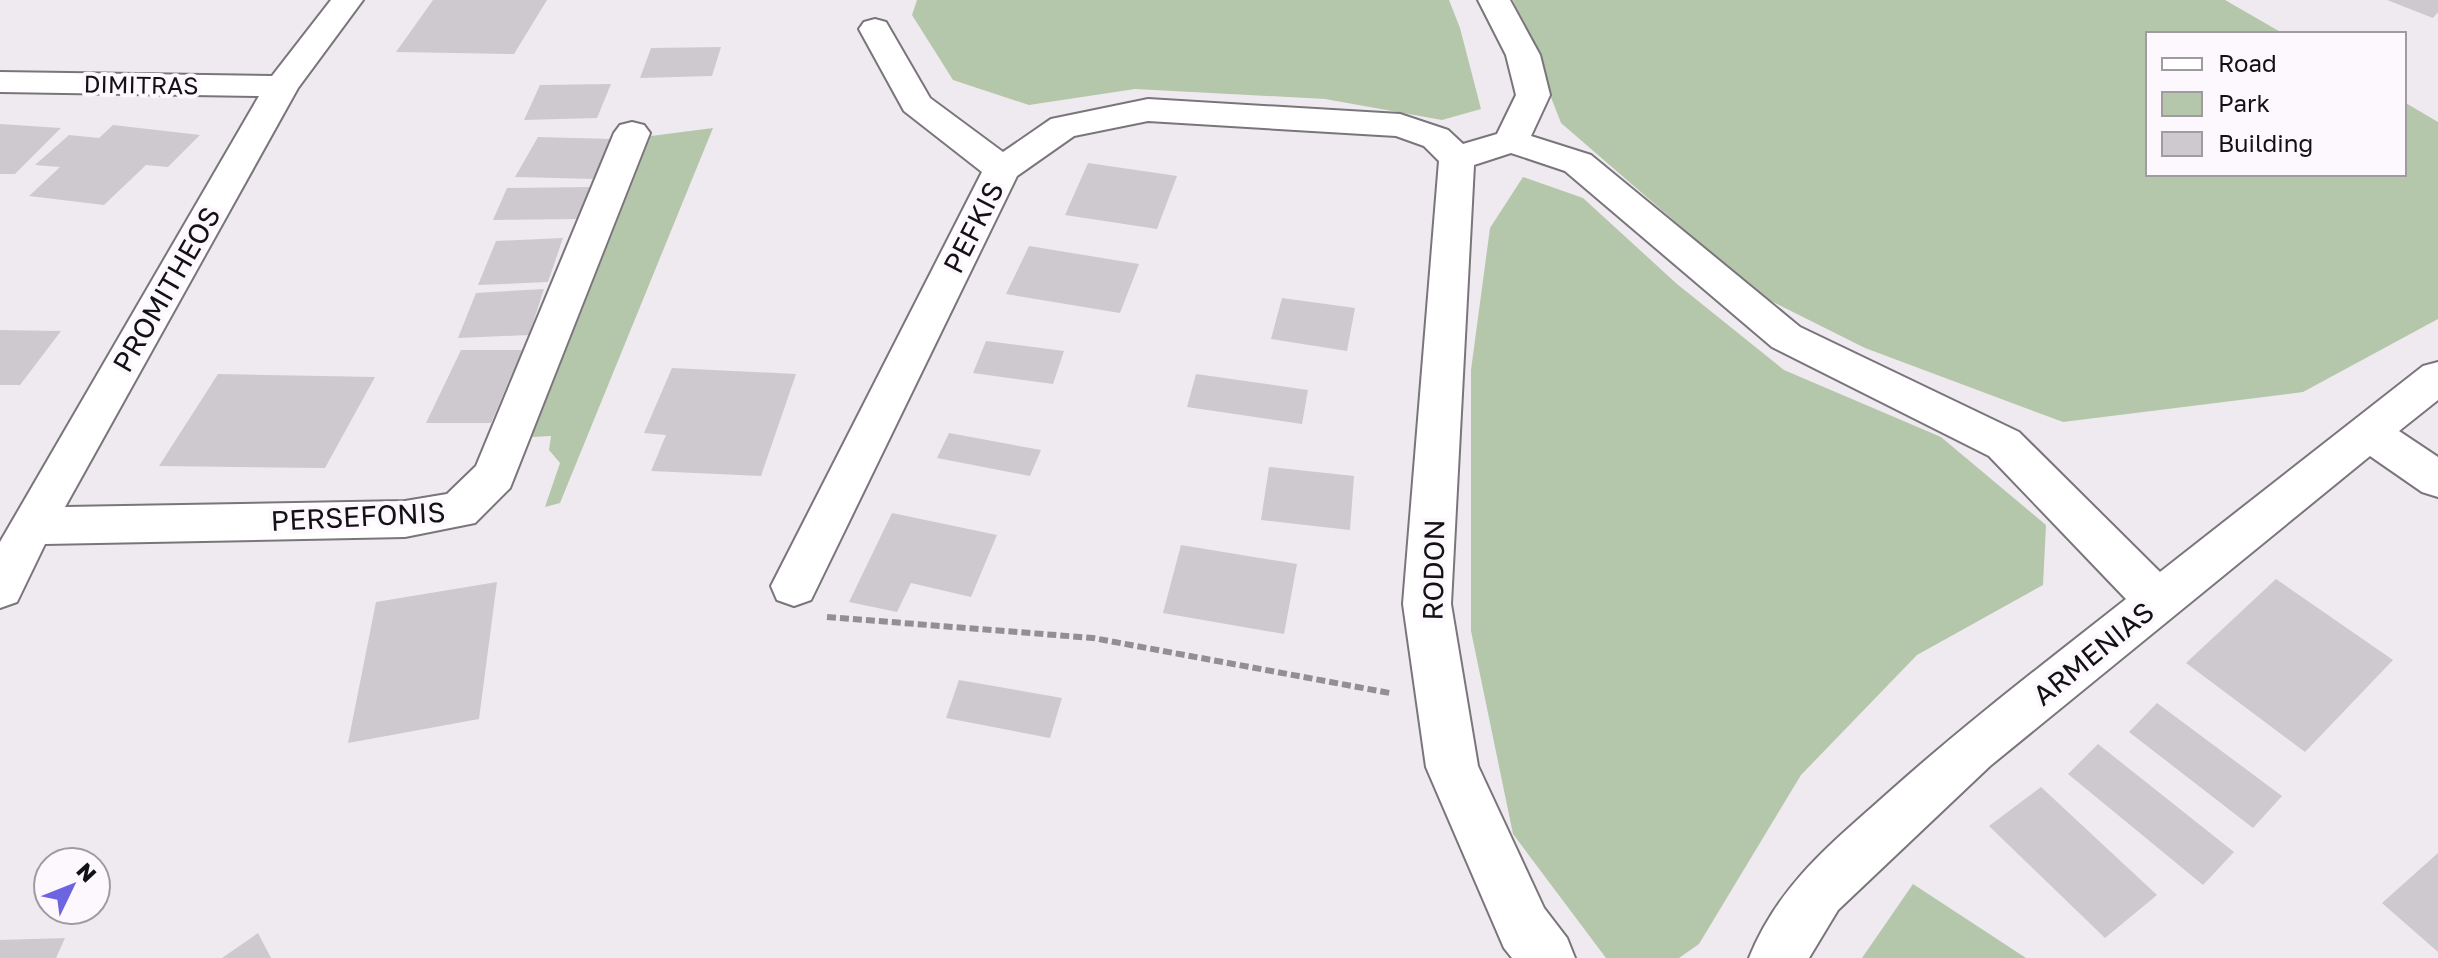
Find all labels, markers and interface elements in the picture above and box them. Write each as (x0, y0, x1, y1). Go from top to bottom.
legend (2146, 32, 2406, 176)
text: Road (2218, 48, 2277, 77)
street label: DIMITRAS (83, 68, 199, 100)
text: Park (2218, 88, 2270, 117)
text: Building (2218, 128, 2313, 157)
street label: PEFKIS (936, 176, 1010, 278)
street label: PROMITHEOS (105, 201, 227, 377)
street label: PERSEFONIS (270, 495, 446, 537)
street label: RODON (1416, 519, 1450, 621)
street label: ARMENIAS (2026, 594, 2160, 712)
north arrow (32, 846, 112, 926)
text: N (71, 857, 103, 887)

